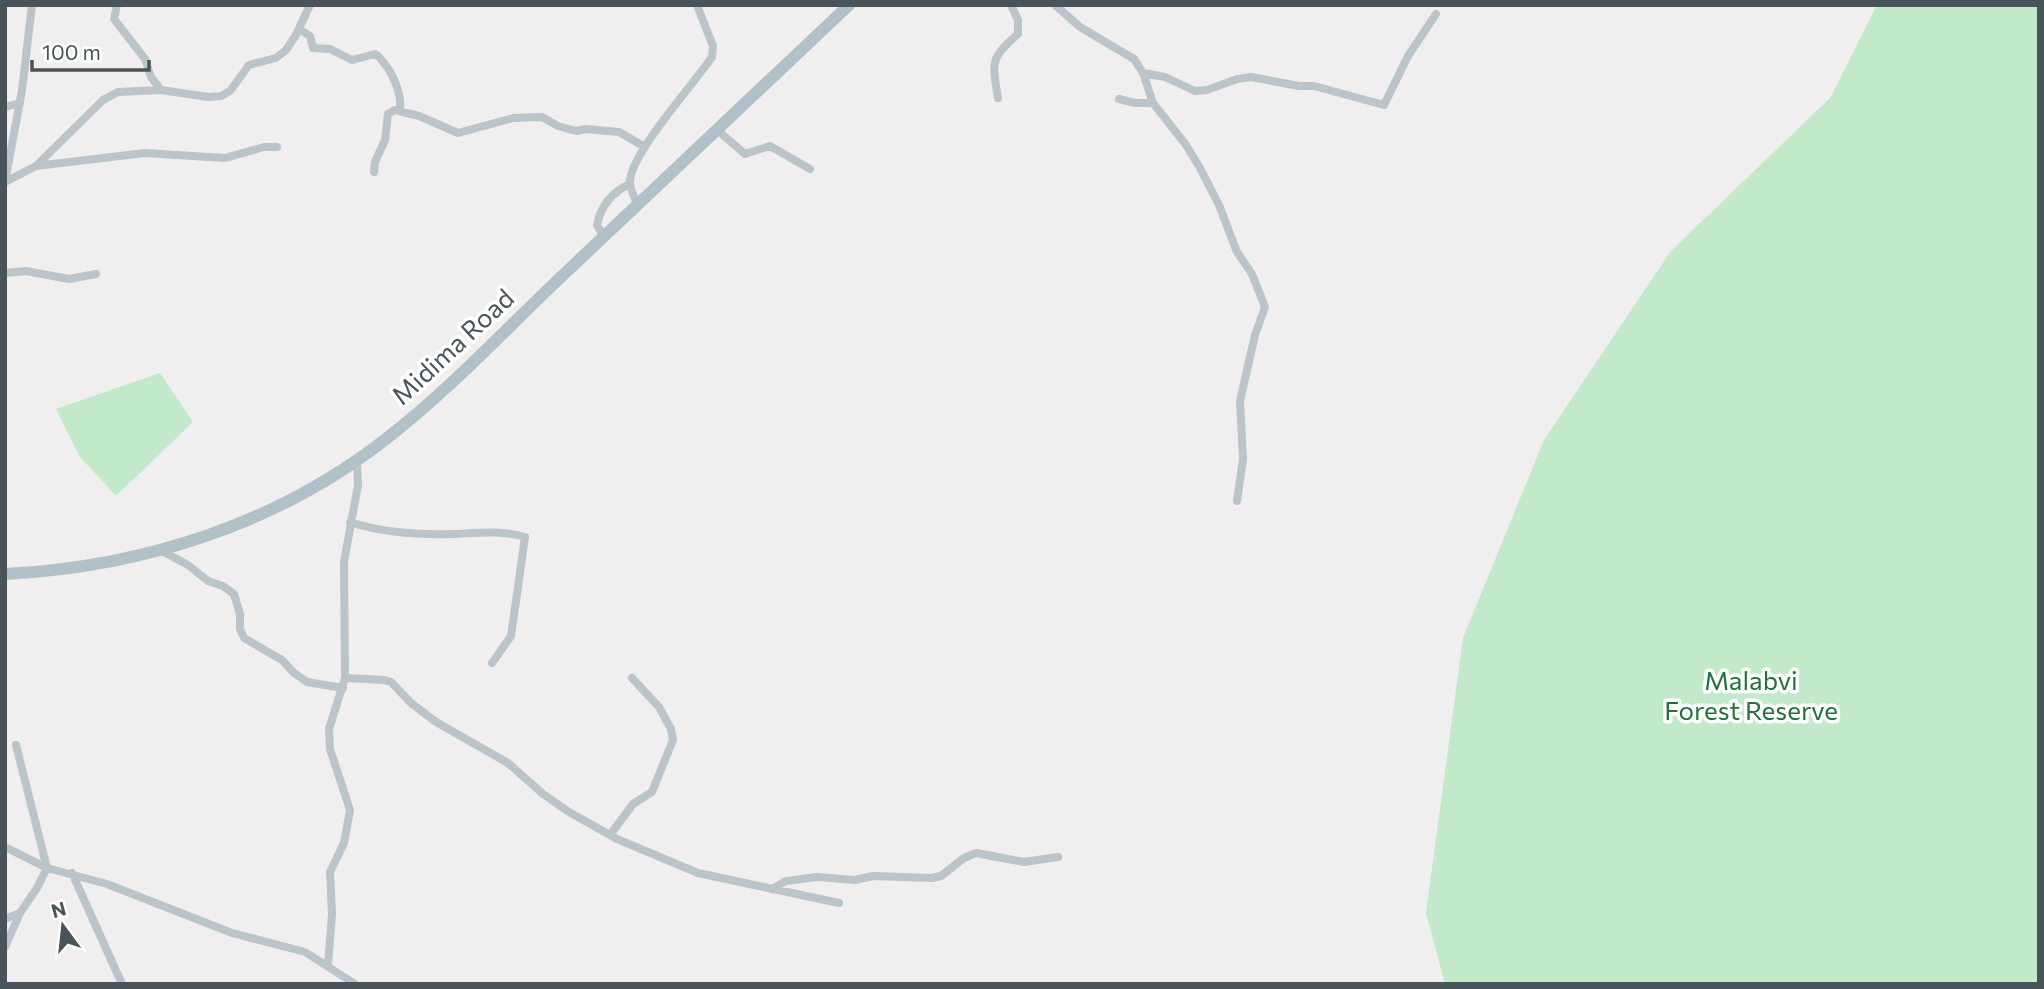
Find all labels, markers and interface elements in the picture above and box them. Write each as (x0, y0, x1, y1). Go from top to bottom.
scale bar (32, 28, 149, 72)
text: 100 m (42, 39, 101, 64)
street label: Midima Road (385, 282, 519, 410)
park label: Malabvi Forest Reserve (1664, 664, 1838, 725)
north arrow (28, 891, 98, 961)
text: N (49, 896, 68, 922)

